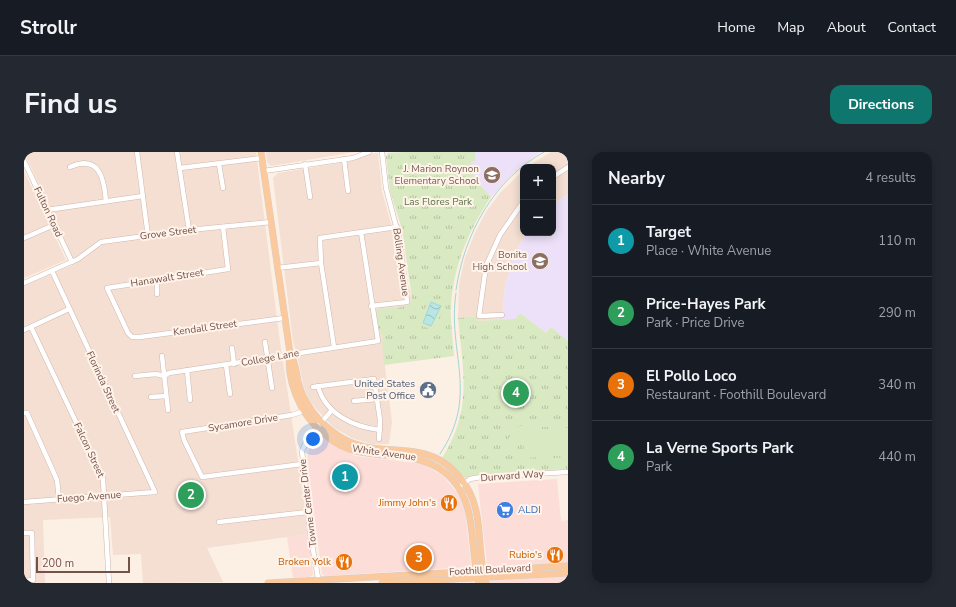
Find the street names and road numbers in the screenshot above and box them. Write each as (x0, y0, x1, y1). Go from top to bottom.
street label: Fulton Road (30, 184, 66, 240)
street label: Grove Street (139, 223, 197, 243)
street label: Bolling Avenue (389, 227, 413, 297)
street label: Hanawalt Street (130, 265, 205, 291)
street label: Kendall Street (172, 317, 238, 339)
street label: College Lane (240, 346, 300, 370)
street label: Florinda Street (83, 349, 124, 416)
street label: Sycamore Drive (207, 411, 279, 435)
street label: Falcon Street (70, 420, 108, 480)
street label: White Avenue (351, 442, 417, 464)
street label: Towne Center Drive (296, 458, 320, 548)
street label: Durward Way (480, 467, 545, 485)
street label: Fuego Avenue (56, 488, 122, 506)
street label: Foothill Boulevard (449, 561, 532, 579)

